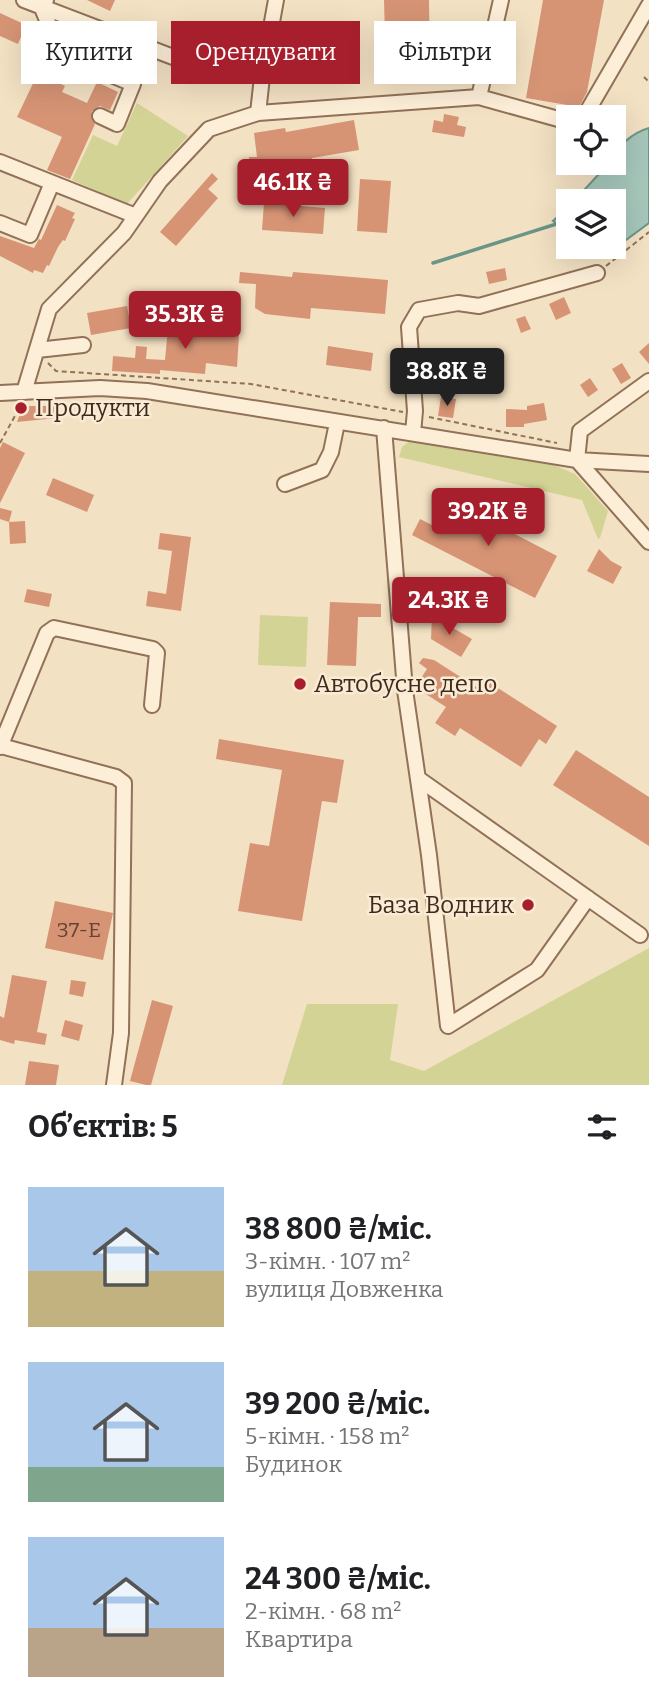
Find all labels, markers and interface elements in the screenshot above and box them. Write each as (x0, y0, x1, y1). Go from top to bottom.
chip: Купити (21, 21, 157, 84)
chip: Орендувати (171, 21, 360, 84)
chip: Фільтри (374, 21, 516, 84)
map controls (556, 105, 626, 259)
button: locate (556, 105, 626, 175)
pin: 46.1K ₴ (228, 160, 358, 219)
text: 46.1K ₴ (253, 168, 333, 196)
button: layers (556, 189, 626, 259)
pin: 35.3K ₴ (120, 292, 250, 351)
text: 35.3K ₴ (145, 300, 225, 328)
pin: 38.8K ₴ (382, 348, 512, 408)
text: 38.8K ₴ (406, 357, 488, 385)
place label: Продукти (35, 394, 150, 422)
marker: Продукти (13, 400, 29, 416)
pin: 39.2K ₴ (423, 489, 553, 548)
text: 39.2K ₴ (448, 497, 528, 525)
pin: 24.3K ₴ (384, 578, 514, 637)
text: 24.3K ₴ (408, 586, 490, 614)
place label: Автобусне депо (314, 670, 497, 698)
marker: Автобусне депо (292, 676, 308, 692)
place label: База Водник (368, 891, 514, 919)
marker: База Водник (520, 897, 536, 913)
house number: 37-Е (57, 917, 101, 943)
icon: filters (583, 1108, 621, 1146)
text: Об’єктів: 5 (28, 1109, 178, 1145)
text: 38 800 ₴/міс. (245, 1211, 432, 1247)
icon: home (84, 1215, 168, 1299)
text: 3-кімн. · 107 m² (245, 1247, 410, 1275)
text: вулиця Довженка (245, 1275, 443, 1303)
text: 39 200 ₴/міс. (245, 1386, 430, 1422)
icon: home (84, 1390, 168, 1474)
text: 5-кімн. · 158 m² (245, 1422, 409, 1450)
text: Будинок (245, 1450, 342, 1478)
text: 24 300 ₴/міс. (245, 1561, 431, 1597)
icon: home (84, 1565, 168, 1649)
text: 2-кімн. · 68 m² (245, 1597, 401, 1625)
text: Квартира (245, 1625, 353, 1653)

